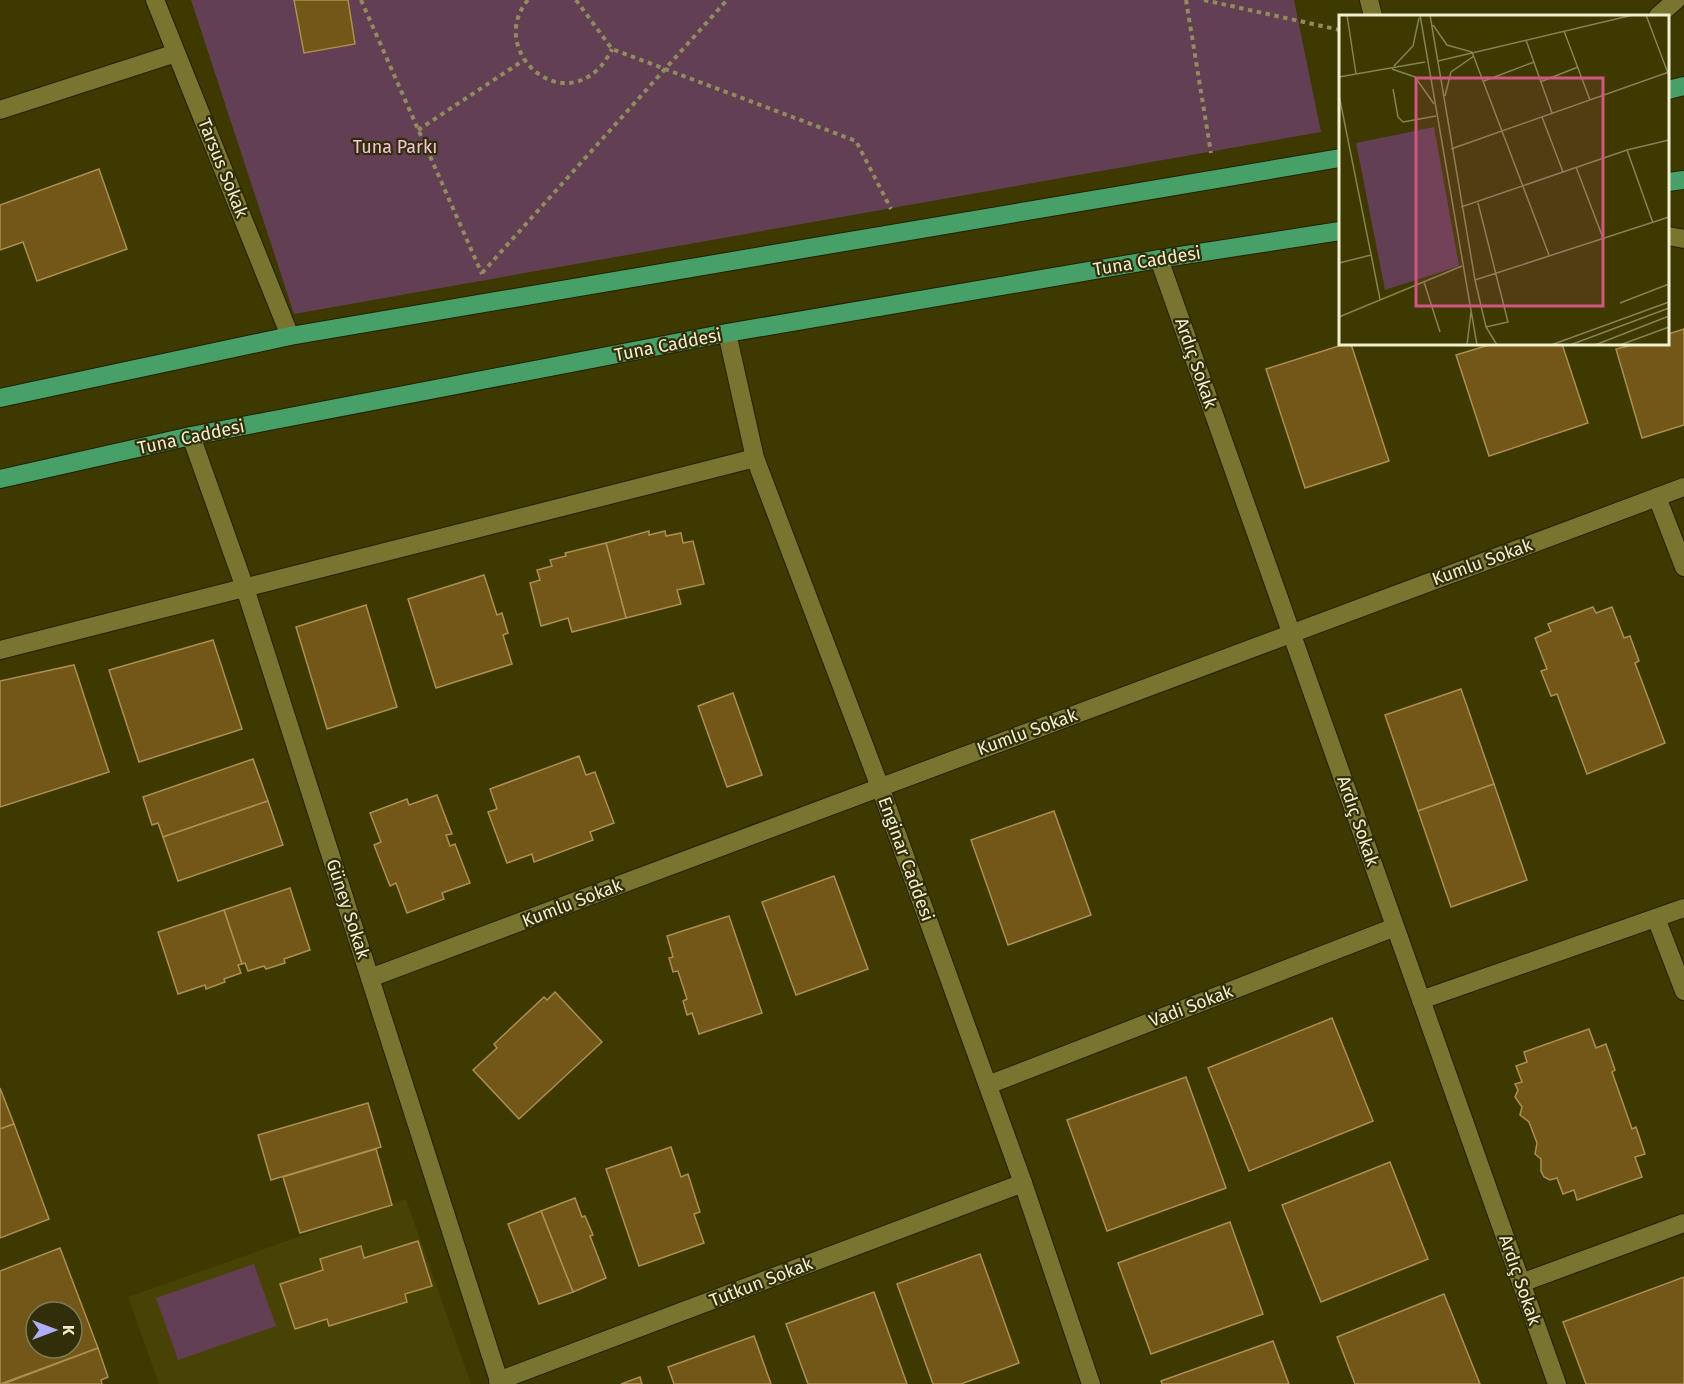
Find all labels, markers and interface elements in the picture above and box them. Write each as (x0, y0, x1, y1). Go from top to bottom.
inset map (1339, 15, 1669, 345)
street label: Tarsus Sokak (193, 115, 253, 222)
park label: Tuna Parkı (353, 136, 437, 158)
street label: Tuna Caddesi (1092, 242, 1202, 280)
street label: Ardıç Sokak (1170, 315, 1222, 412)
street label: Tuna Caddesi (613, 324, 723, 366)
street label: Tuna Caddesi (136, 415, 246, 459)
street label: Kumlu Sokak (1429, 533, 1536, 590)
street label: Kumlu Sokak (974, 703, 1081, 760)
street label: Ardıç Sokak (1332, 773, 1384, 870)
street label: Enginar Caddesi (873, 794, 939, 924)
street label: Güney Sokak (321, 856, 375, 963)
street label: Kumlu Sokak (519, 874, 626, 932)
street label: Vadi Sokak (1146, 980, 1237, 1032)
street label: Ardıç Sokak (1494, 1232, 1546, 1329)
street label: Tutkun Sokak (706, 1252, 816, 1312)
north arrow (24, 1300, 84, 1360)
text: K (59, 1325, 78, 1336)

